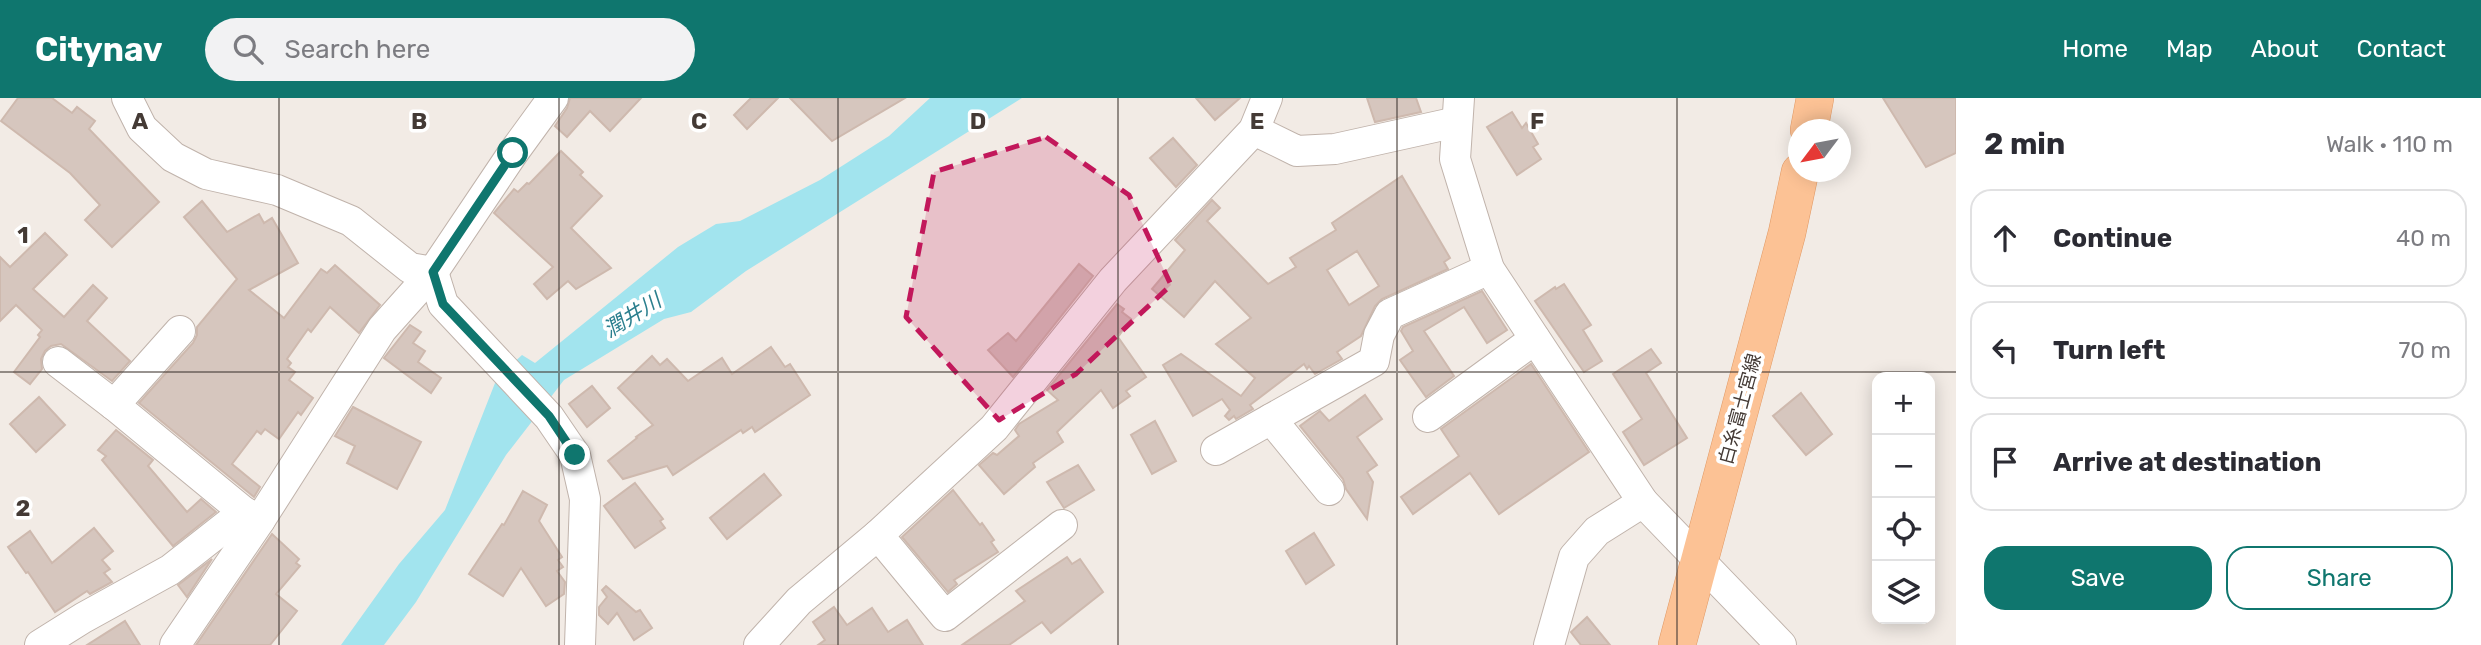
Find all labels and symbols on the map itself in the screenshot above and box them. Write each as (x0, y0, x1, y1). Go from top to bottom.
text: A (132, 107, 149, 135)
text: B (411, 107, 427, 135)
text: C (691, 107, 707, 135)
text: D (970, 107, 986, 135)
text: E (1250, 107, 1264, 135)
text: F (1530, 107, 1544, 135)
north arrow (1788, 119, 1851, 182)
route start (497, 137, 528, 168)
text: 1 (17, 221, 29, 249)
water label: 潤井川 (599, 287, 667, 342)
street label: 白糸富士宮線 (1714, 351, 1766, 467)
route end (559, 439, 590, 470)
text: 2 (16, 494, 30, 522)

